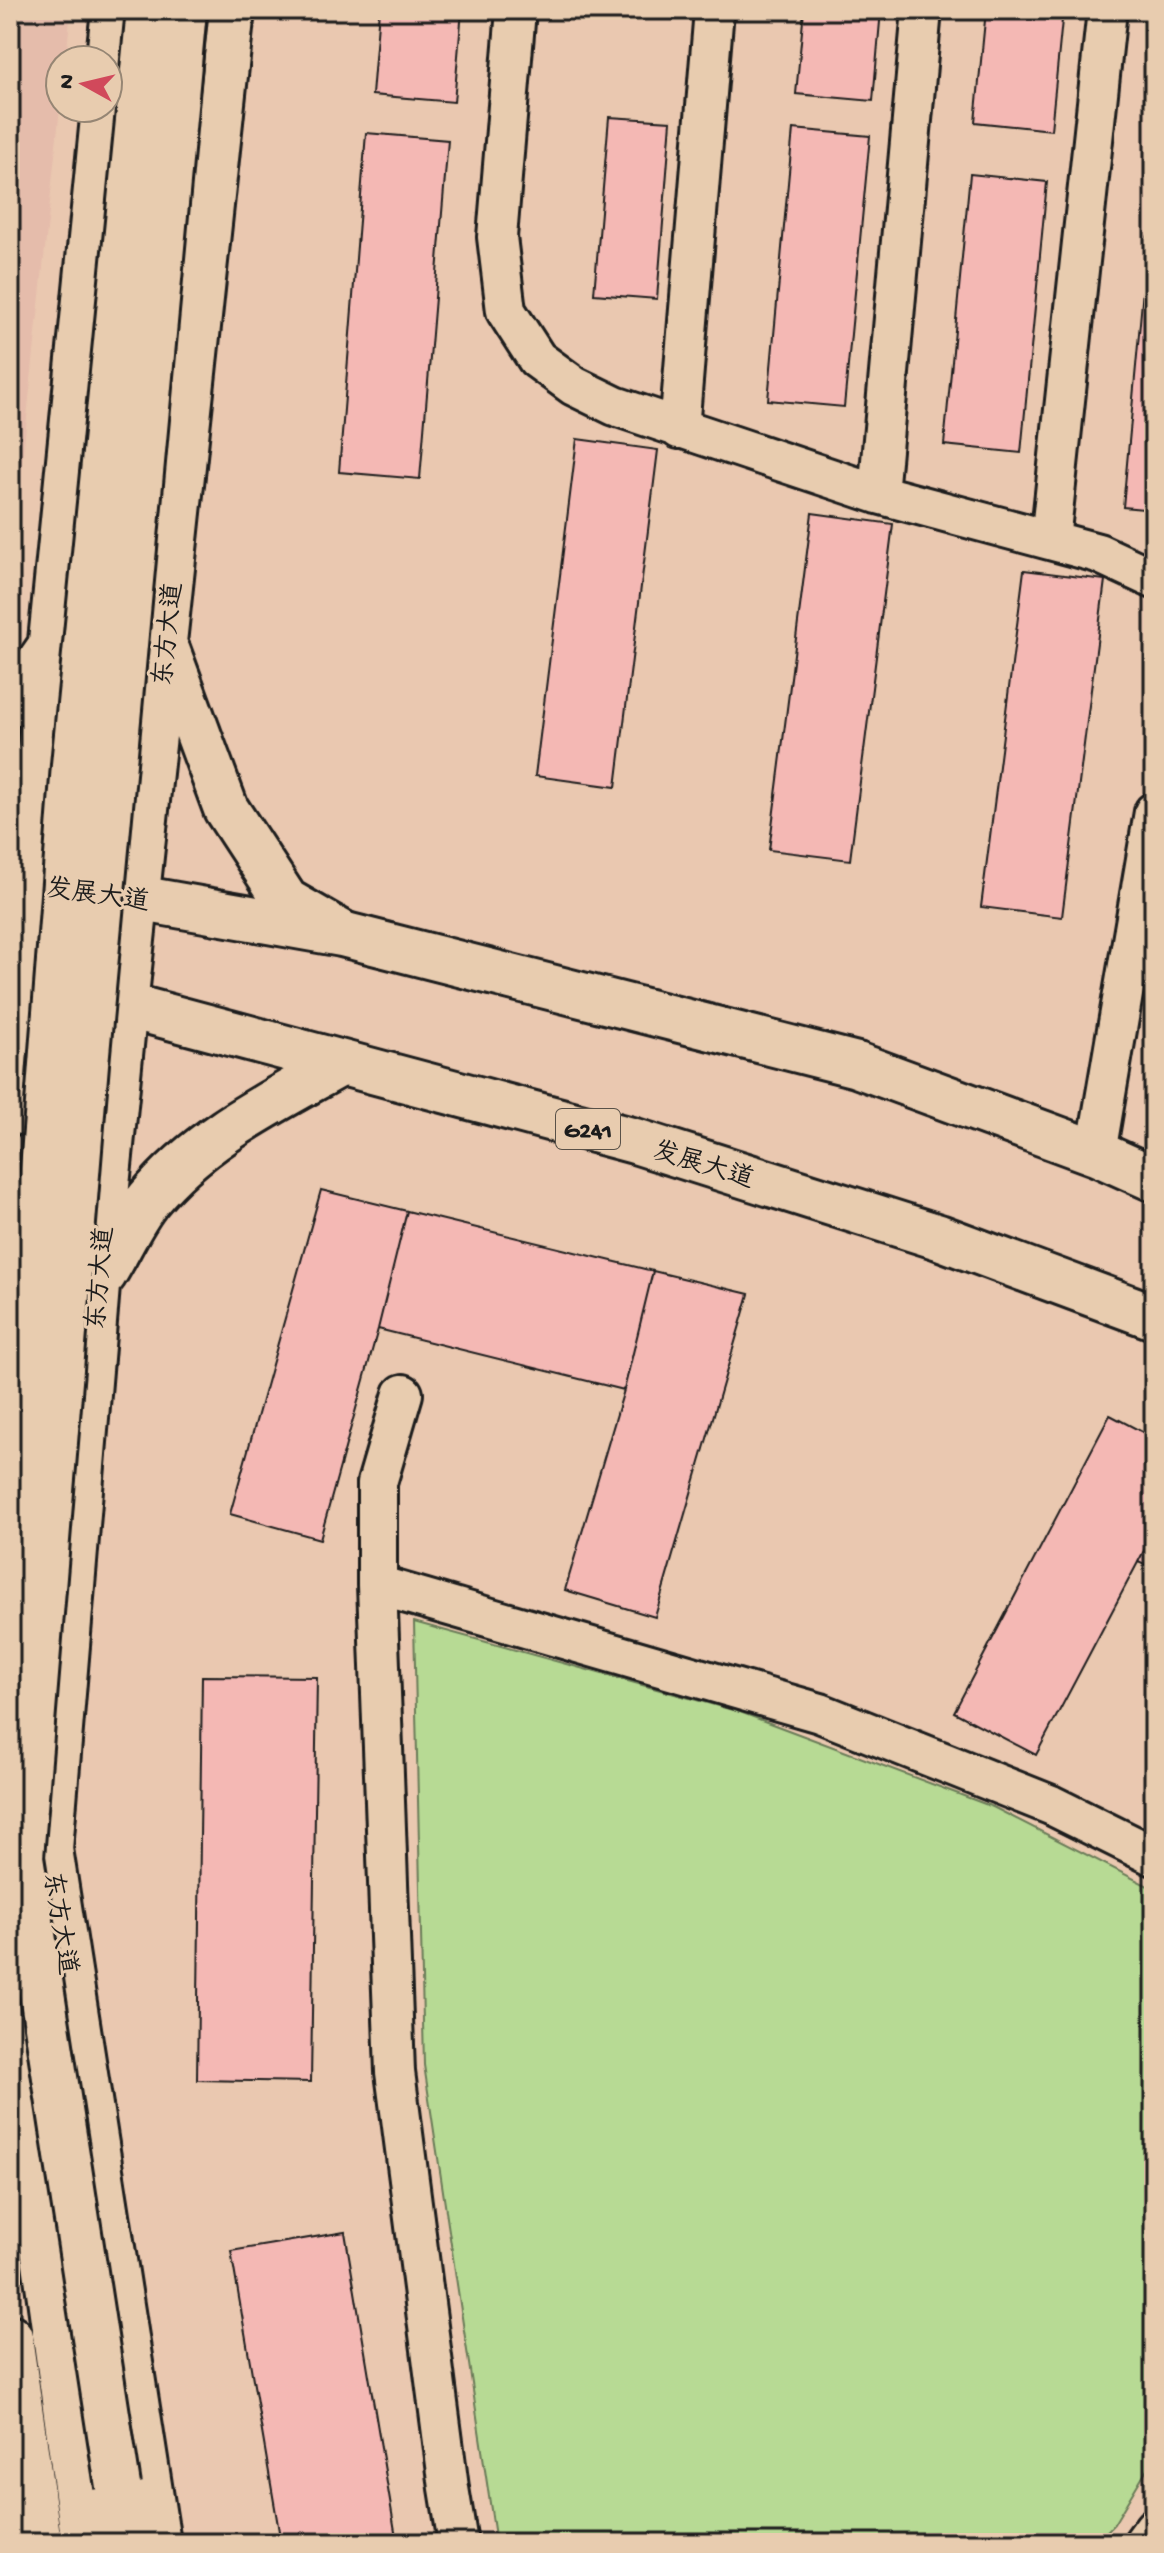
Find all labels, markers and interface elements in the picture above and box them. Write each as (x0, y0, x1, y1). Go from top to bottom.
north arrow (44, 44, 124, 124)
text: N (54, 73, 82, 91)
street label: 东方大道 (148, 581, 191, 688)
street label: 发展大道 (44, 873, 151, 920)
road number: G241 (556, 1109, 620, 1149)
street label: 发展大道 (648, 1135, 758, 1197)
street label: 东方大道 (81, 1225, 122, 1332)
street label: 东方大道 (34, 1870, 83, 1977)

